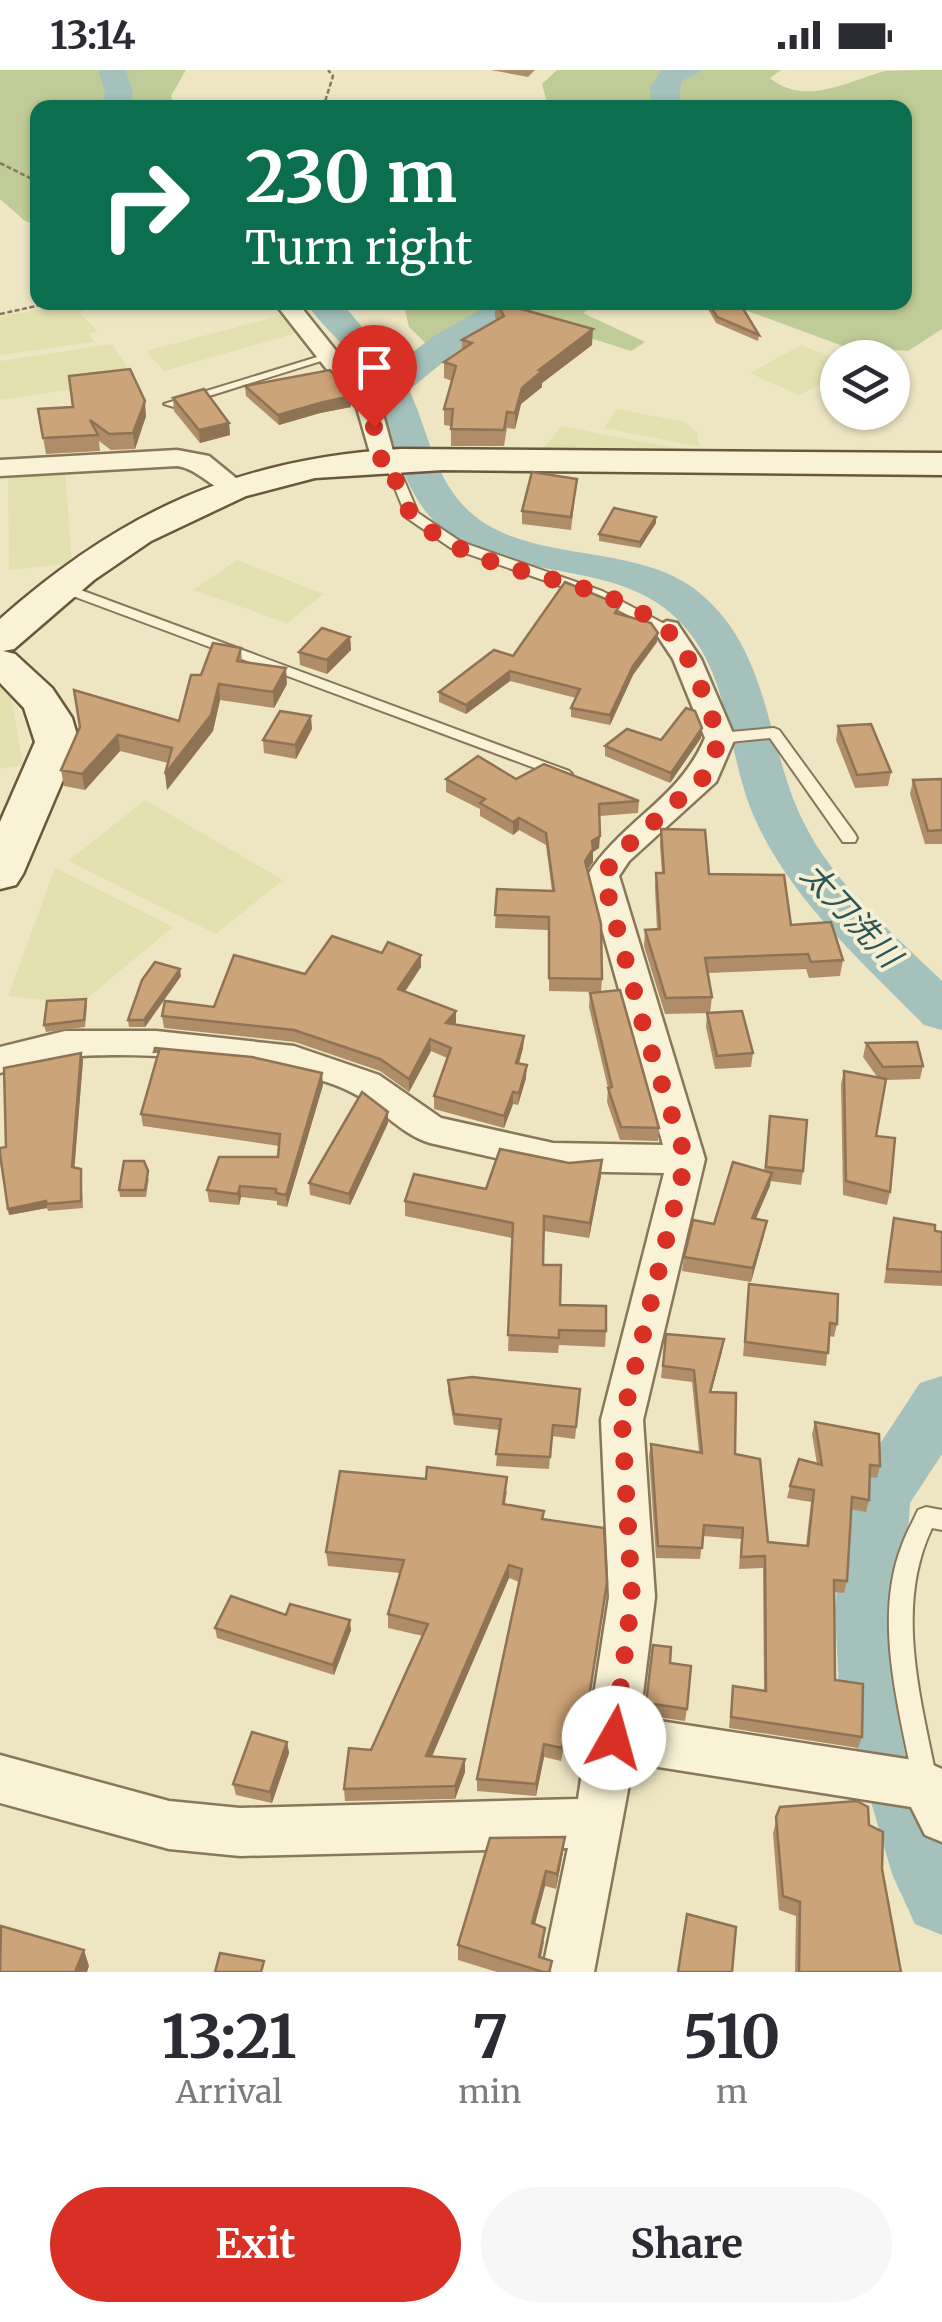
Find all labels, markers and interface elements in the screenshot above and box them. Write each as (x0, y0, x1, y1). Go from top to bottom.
text: 13:14 (50, 12, 136, 59)
text: 230 m (245, 133, 457, 221)
icon: right (80, 140, 210, 270)
text: Turn right (245, 220, 473, 276)
pin (332, 325, 417, 428)
icon: arrive (347, 340, 402, 395)
map controls (820, 340, 910, 430)
button: layers (820, 340, 910, 430)
water label: 太刀洗川 (793, 855, 911, 978)
position arrow (562, 1686, 666, 1790)
text: 13:21 (162, 1999, 297, 2074)
text: 7 (472, 1999, 508, 2074)
text: 510 (683, 1999, 780, 2074)
text: Arrival (176, 2072, 283, 2112)
text: min (458, 2072, 522, 2112)
text: m (716, 2072, 748, 2112)
button: Exit (50, 2187, 461, 2302)
button: Share (481, 2187, 892, 2302)

